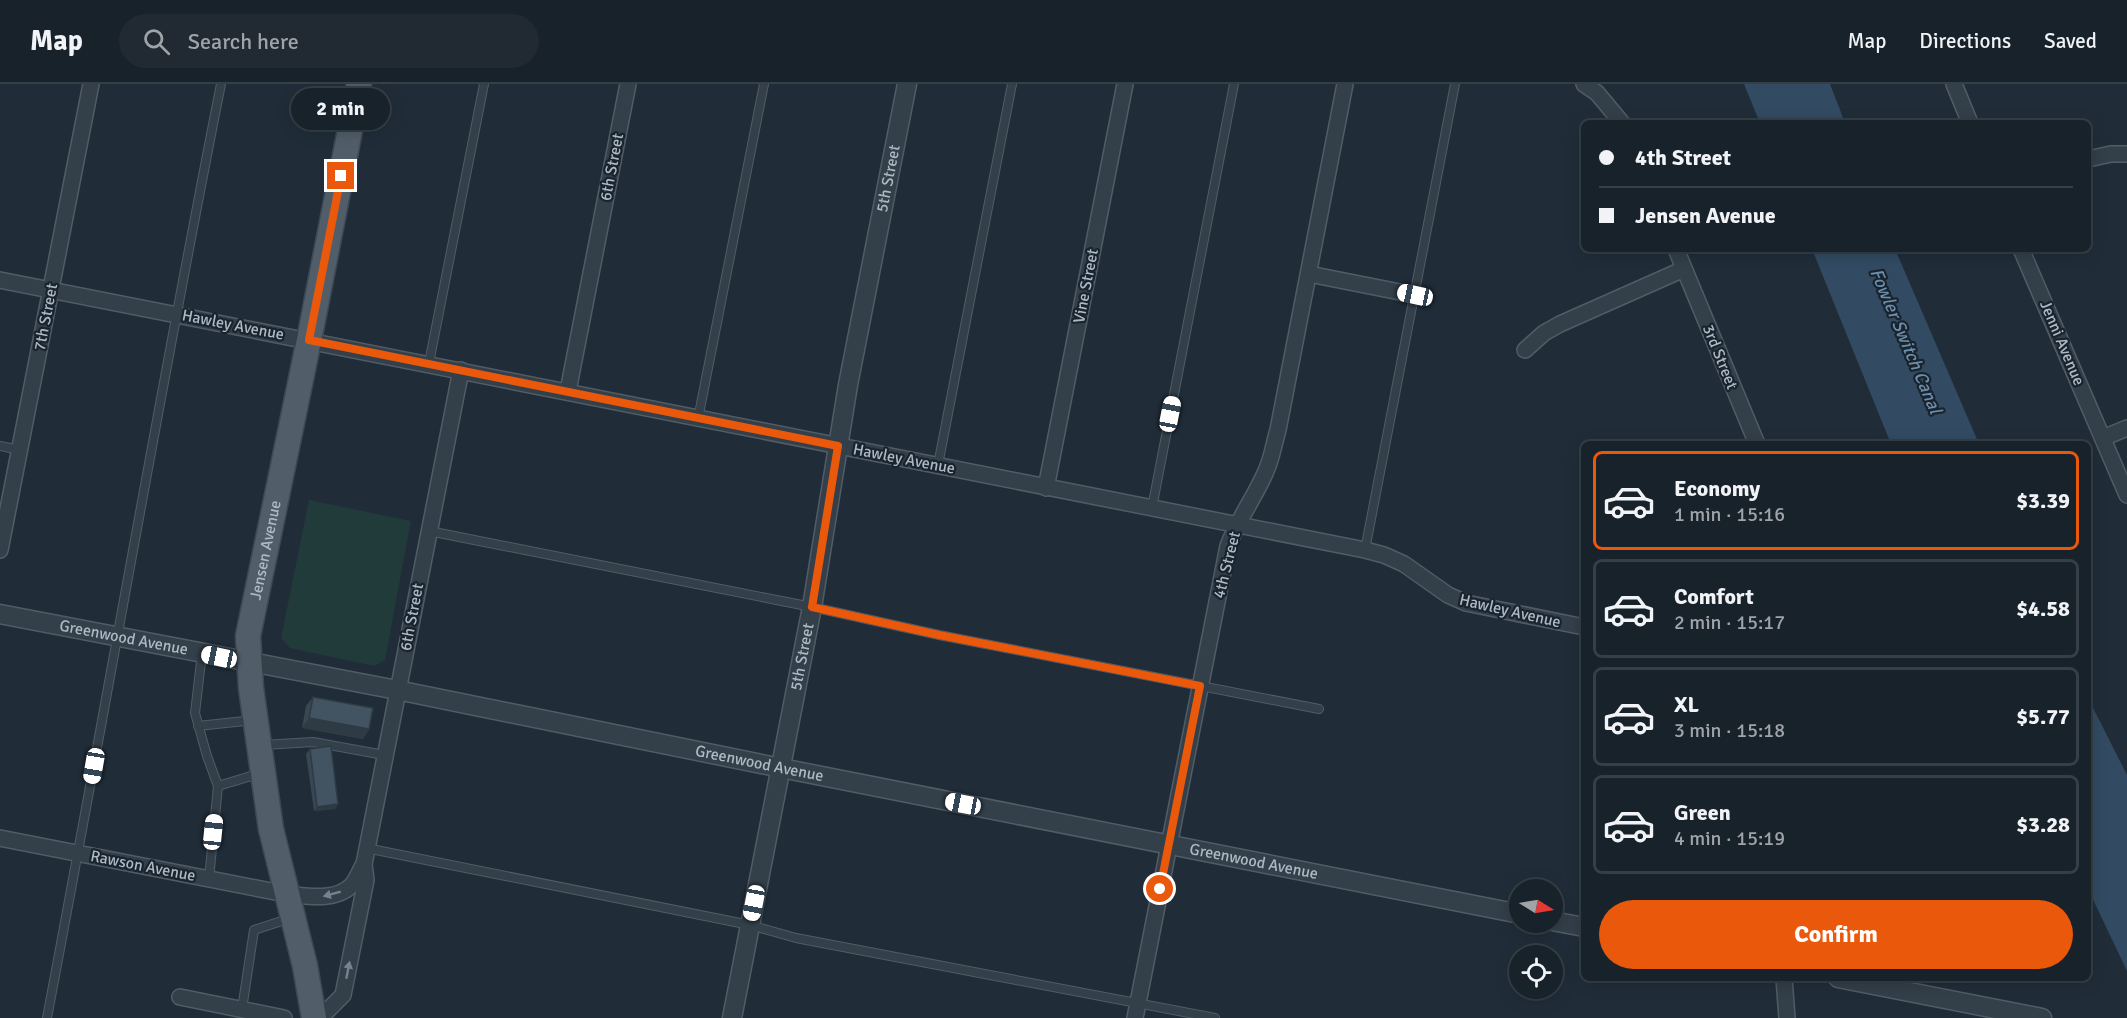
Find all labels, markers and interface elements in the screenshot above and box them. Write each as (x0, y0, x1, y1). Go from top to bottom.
search box (119, 14, 539, 68)
text: Map (30, 24, 83, 58)
icon: search (140, 25, 173, 58)
text: Search here (188, 28, 299, 55)
text: Map (1848, 28, 1886, 54)
text: Directions (1919, 28, 2011, 54)
text: Saved (2044, 28, 2097, 54)
callout: 2 min (292, 89, 391, 131)
text: 2 min (316, 96, 365, 121)
street label: 6th Street (596, 131, 628, 202)
street label: 5th Street (872, 143, 905, 214)
text: 4th Street (1635, 144, 1731, 171)
route end (327, 162, 354, 189)
text: Jensen Avenue (1635, 202, 1776, 229)
street label: Vine Street (1069, 247, 1103, 325)
water label: Fowler Switch Canal (1865, 265, 1947, 419)
street label: 7th Street (30, 281, 62, 352)
car (1396, 282, 1434, 308)
street label: Jenni Avenue (2035, 297, 2089, 389)
street label: Hawley Avenue (180, 305, 286, 345)
street label: 3rd Street (1698, 322, 1742, 393)
car (1158, 395, 1182, 433)
street label: Hawley Avenue (851, 439, 957, 479)
icon: car (1602, 474, 1656, 528)
text: Economy (1674, 475, 1760, 502)
text: $3.39 (2016, 487, 2070, 514)
street label: Jensen Avenue (246, 499, 286, 602)
text: 1 min · 15:16 (1674, 502, 1785, 527)
street label: 4th Street (1209, 529, 1245, 600)
street label: 6th Street (396, 581, 428, 652)
icon: car (1602, 582, 1656, 636)
text: Comfort (1674, 583, 1754, 610)
street label: Hawley Avenue (1457, 590, 1563, 632)
text: $4.58 (2016, 595, 2070, 622)
text: 2 min · 15:17 (1674, 610, 1785, 635)
street label: Greenwood Avenue (58, 616, 190, 660)
street label: 5th Street (786, 621, 819, 692)
car (200, 644, 238, 670)
icon: car (1602, 690, 1656, 744)
text: XL (1674, 691, 1699, 718)
text: $5.77 (2016, 703, 2070, 730)
text: 3 min · 15:18 (1674, 718, 1785, 743)
street label: Greenwood Avenue (693, 741, 825, 786)
car (82, 747, 106, 785)
car (944, 792, 982, 816)
icon: car (1602, 798, 1656, 852)
text: Green (1674, 799, 1731, 826)
text: $3.28 (2016, 811, 2070, 838)
car (202, 813, 224, 851)
text: 4 min · 15:19 (1674, 826, 1785, 851)
street label: Greenwood Avenue (1188, 839, 1320, 884)
street label: Rawson Avenue (89, 846, 197, 886)
route start (1146, 875, 1173, 902)
north arrow (1509, 879, 1563, 933)
map controls (1509, 879, 1563, 999)
car (742, 884, 766, 922)
one-way arrow (323, 890, 341, 899)
button: Confirm (1599, 900, 2073, 969)
button: locate (1509, 945, 1563, 999)
one-way arrow (344, 960, 353, 979)

